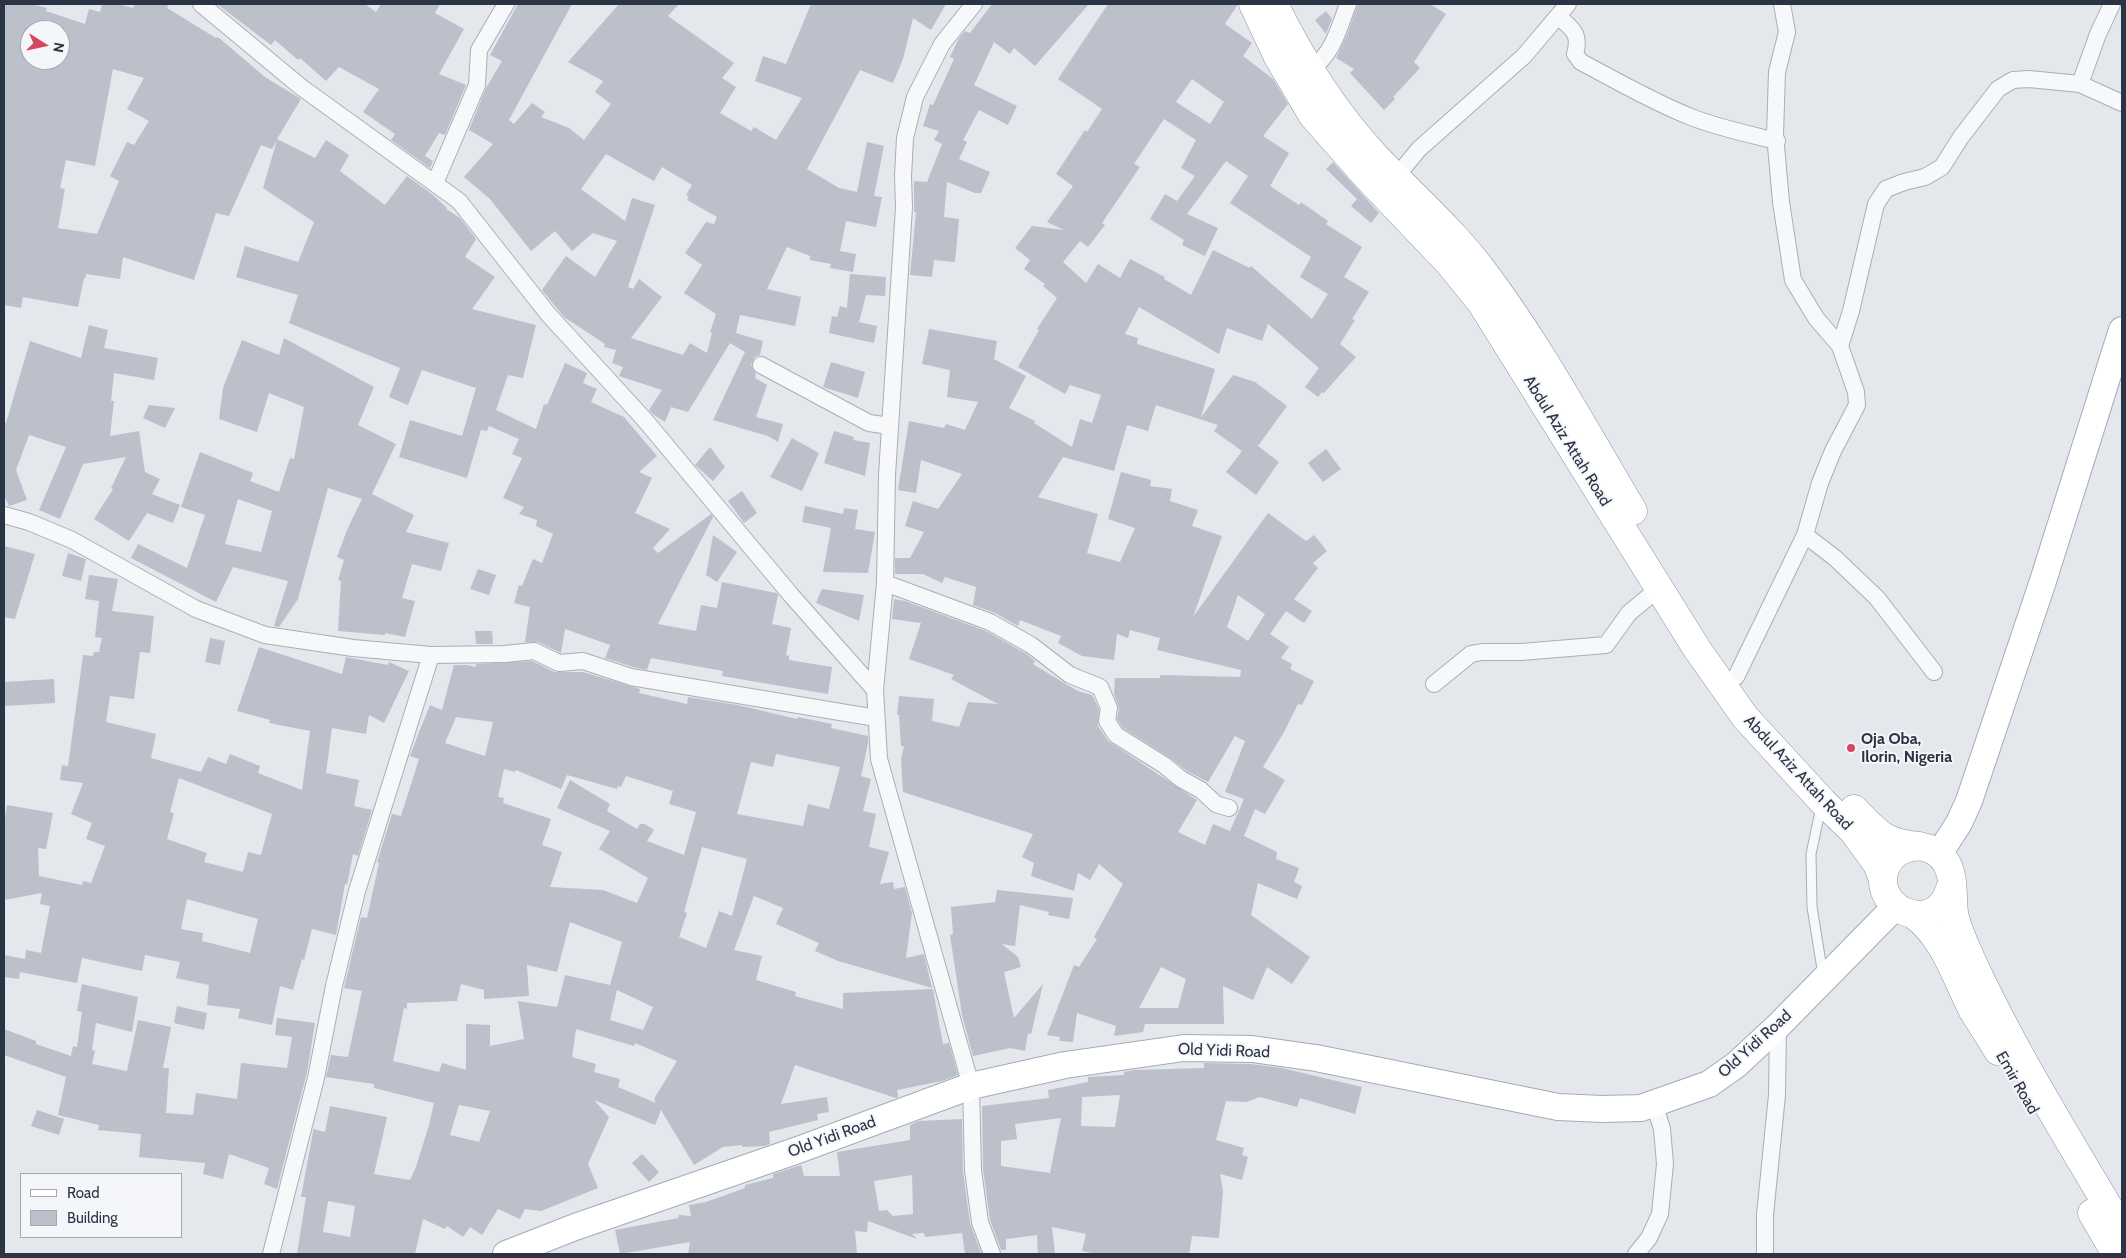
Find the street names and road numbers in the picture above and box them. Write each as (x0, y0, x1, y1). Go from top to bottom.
street label: Abdul Aziz Attah Road (1519, 372, 1615, 510)
street label: Abdul Aziz Attah Road (1740, 712, 1856, 834)
street label: Old Yidi Road (1714, 1006, 1796, 1082)
street label: Old Yidi Road (1178, 1040, 1270, 1062)
street label: Emir Road (1991, 1048, 2043, 1118)
street label: Old Yidi Road (785, 1112, 879, 1162)

